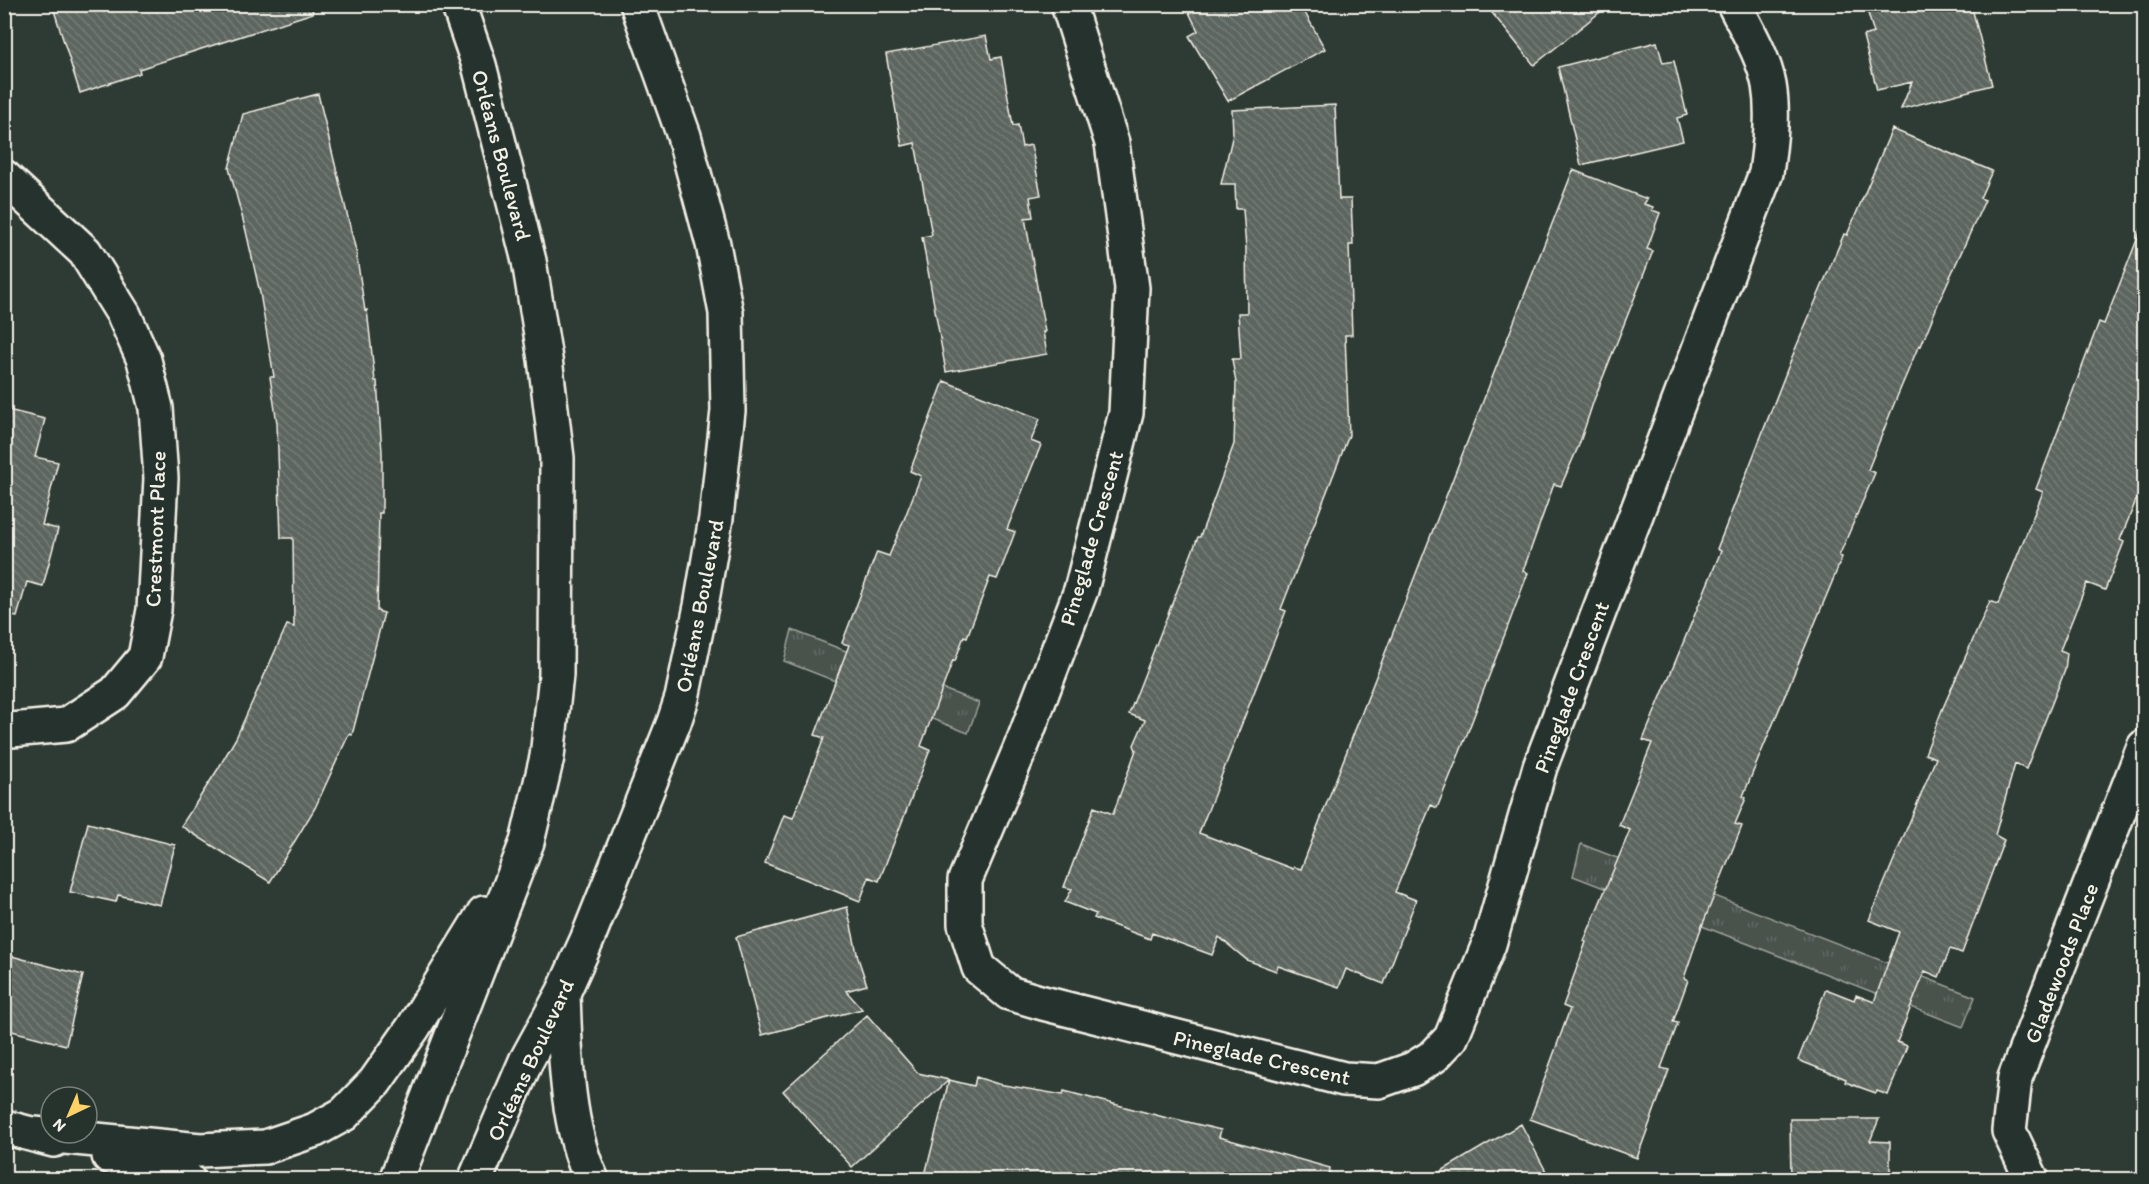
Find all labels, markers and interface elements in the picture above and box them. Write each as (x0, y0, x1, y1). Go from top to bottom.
street label: Orléans Boulevard (466, 67, 537, 244)
street label: Pineglade Crescent (1054, 447, 1129, 629)
street label: Crestmont Place (139, 450, 172, 608)
street label: Orléans Boulevard (669, 517, 730, 695)
street label: Pineglade Crescent (1528, 597, 1615, 777)
street label: Gladewoods Place (2018, 879, 2105, 1047)
street label: Orléans Boulevard (481, 975, 580, 1146)
street label: Pineglade Crescent (1171, 1024, 1353, 1091)
north arrow (39, 1085, 99, 1145)
text: N (48, 1115, 69, 1136)

